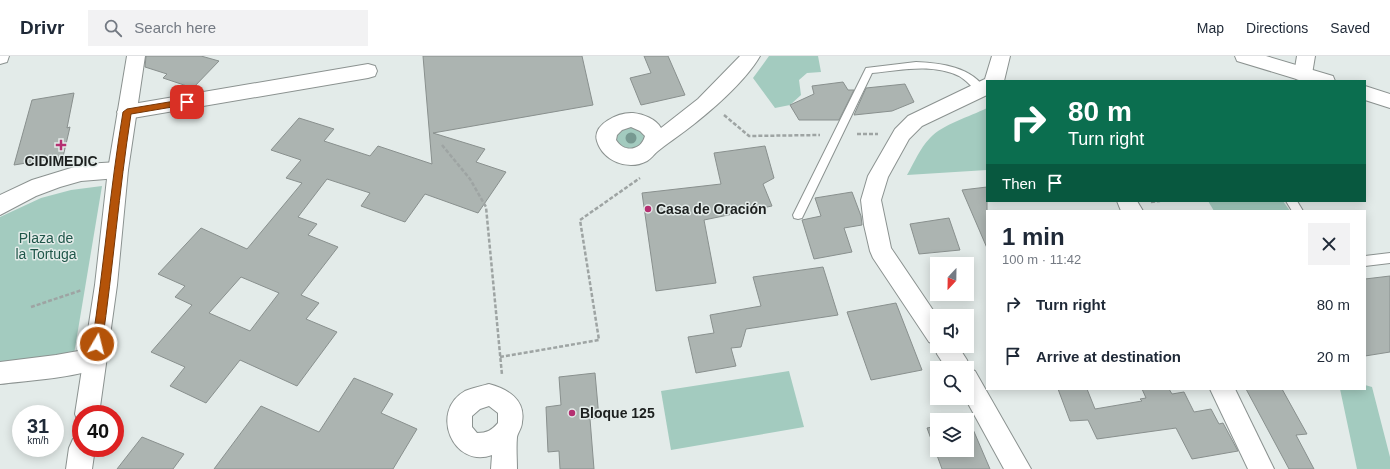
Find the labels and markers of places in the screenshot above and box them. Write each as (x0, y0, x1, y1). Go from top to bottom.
pin (170, 85, 204, 119)
marker: CIDIMEDIC (55, 139, 67, 151)
place label: CIDIMEDIC (24, 153, 98, 169)
place label: Casa de Oración (656, 201, 767, 217)
marker: Casa de Oración (643, 204, 653, 214)
place label: Bloque 125 (580, 405, 655, 421)
marker: Bloque 125 (567, 408, 577, 418)

